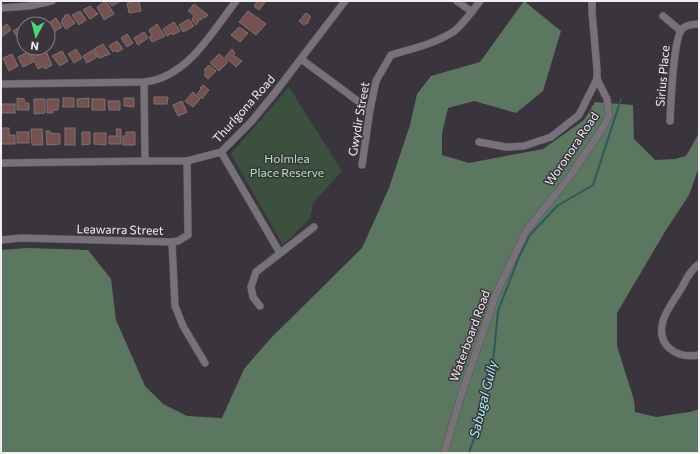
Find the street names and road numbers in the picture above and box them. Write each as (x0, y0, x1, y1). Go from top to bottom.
street label: Sirius Place (652, 45, 672, 107)
street label: Thurlgona Road (209, 72, 277, 145)
street label: Gwydir Street (345, 81, 371, 157)
street label: Woronora Road (541, 109, 601, 188)
street label: Leawarra Street (76, 221, 164, 237)
street label: Waterboard Road (446, 288, 492, 383)

